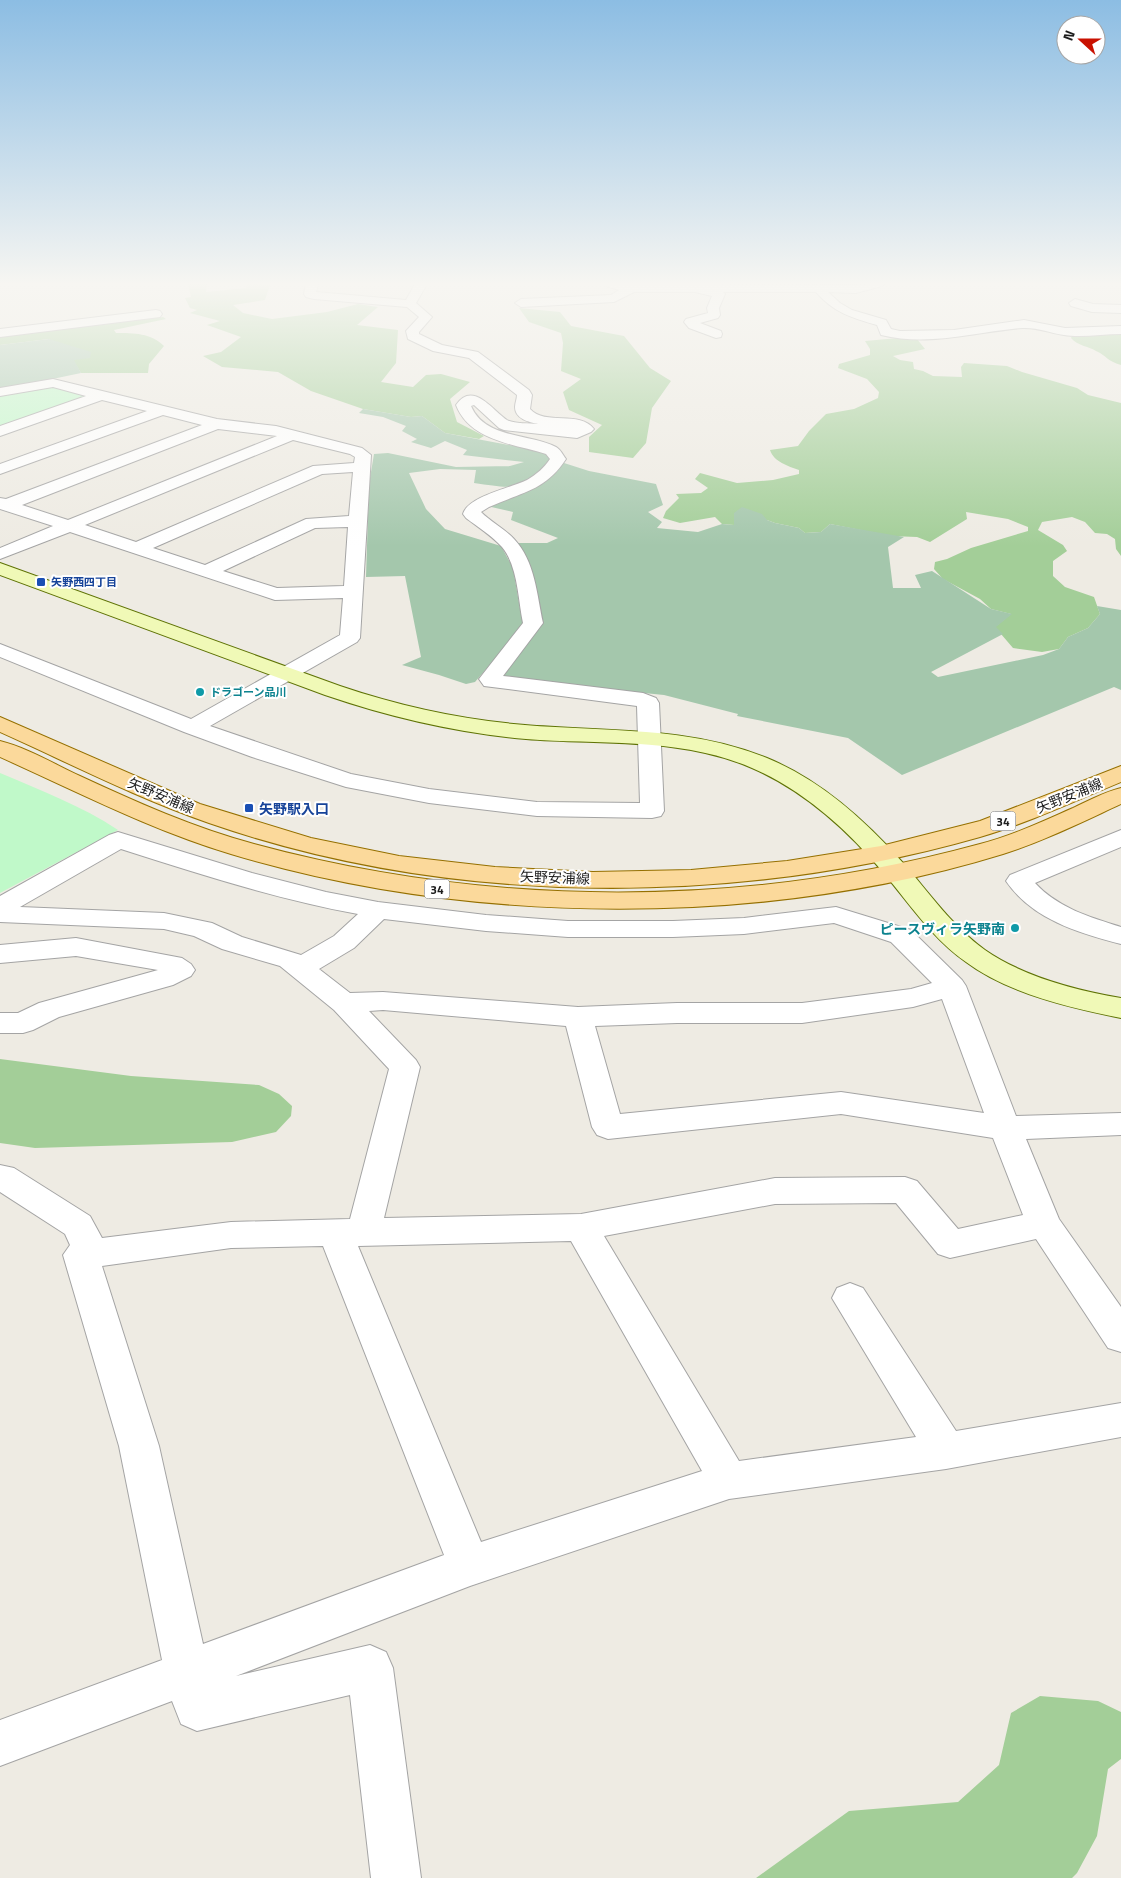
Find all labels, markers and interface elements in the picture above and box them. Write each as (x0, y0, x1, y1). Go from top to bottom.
north arrow (1056, 15, 1106, 65)
text: N (1057, 27, 1080, 43)
place label: 矢野西四丁目 (51, 574, 117, 590)
marker: 矢野西四丁目 (35, 576, 47, 588)
place label: ドラゴーン品川 (210, 684, 286, 700)
marker: ドラゴーン品川 (194, 686, 206, 698)
street label: 矢野安浦線 (125, 772, 197, 818)
street label: 矢野安浦線 (1033, 772, 1105, 818)
place label: 矢野駅入口 (259, 798, 329, 819)
marker: 矢野駅入口 (243, 802, 255, 814)
road number: 34 (990, 811, 1016, 830)
street label: 矢野安浦線 (520, 865, 590, 889)
road number: 34 (424, 880, 450, 899)
place label: ピースヴィラ矢野南 (880, 918, 1005, 939)
marker: ピースヴィラ矢野南 (1009, 922, 1021, 934)

